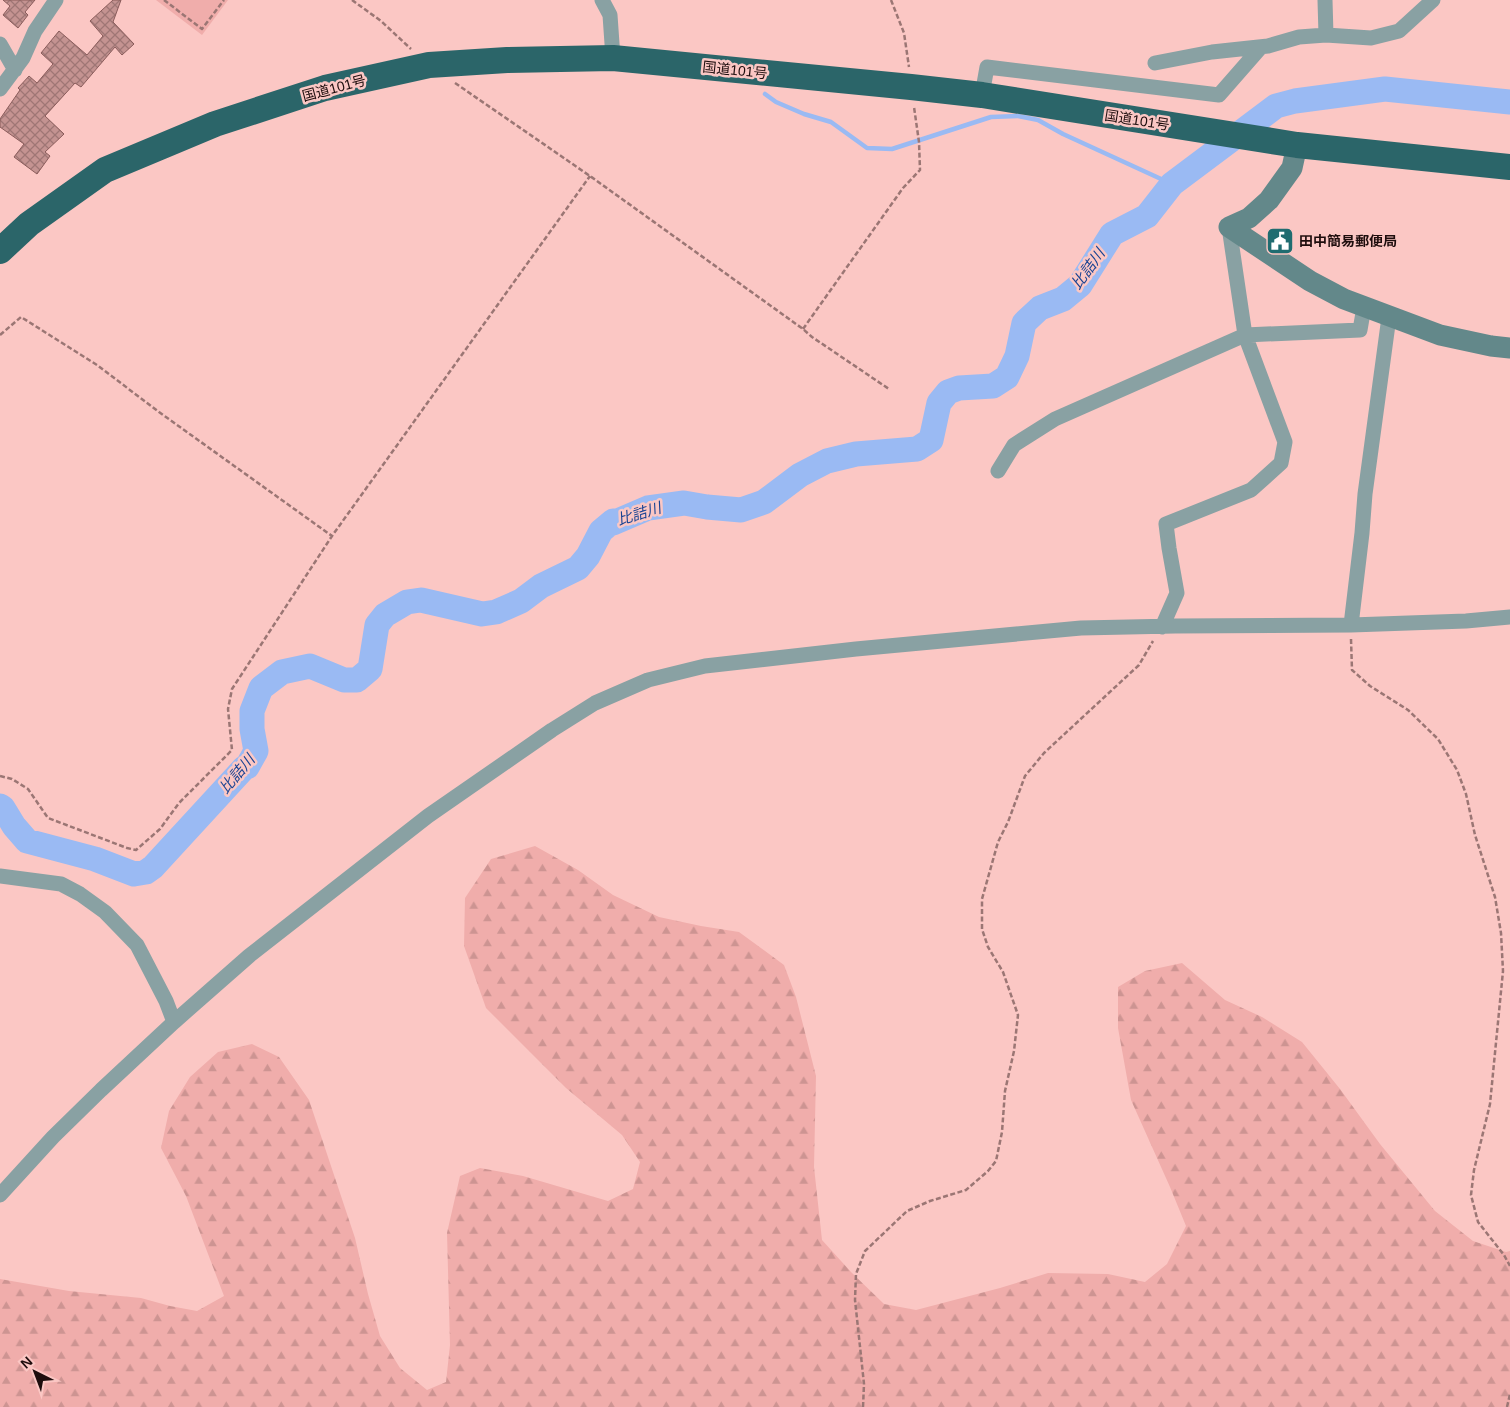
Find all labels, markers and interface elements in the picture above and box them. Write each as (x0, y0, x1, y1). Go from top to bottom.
street label: 国道101号 (702, 59, 768, 81)
street label: 国道101号 (300, 72, 368, 104)
street label: 国道101号 (1103, 107, 1171, 133)
public building icon: 田中簡易郵便局 (1265, 226, 1295, 256)
place label: 田中簡易郵便局 (1299, 233, 1397, 249)
water label: 比詰川 (1067, 244, 1109, 292)
water label: 比詰川 (615, 498, 665, 528)
water label: 比詰川 (216, 749, 259, 796)
north arrow (10, 1347, 60, 1397)
text: N (17, 1353, 35, 1372)

